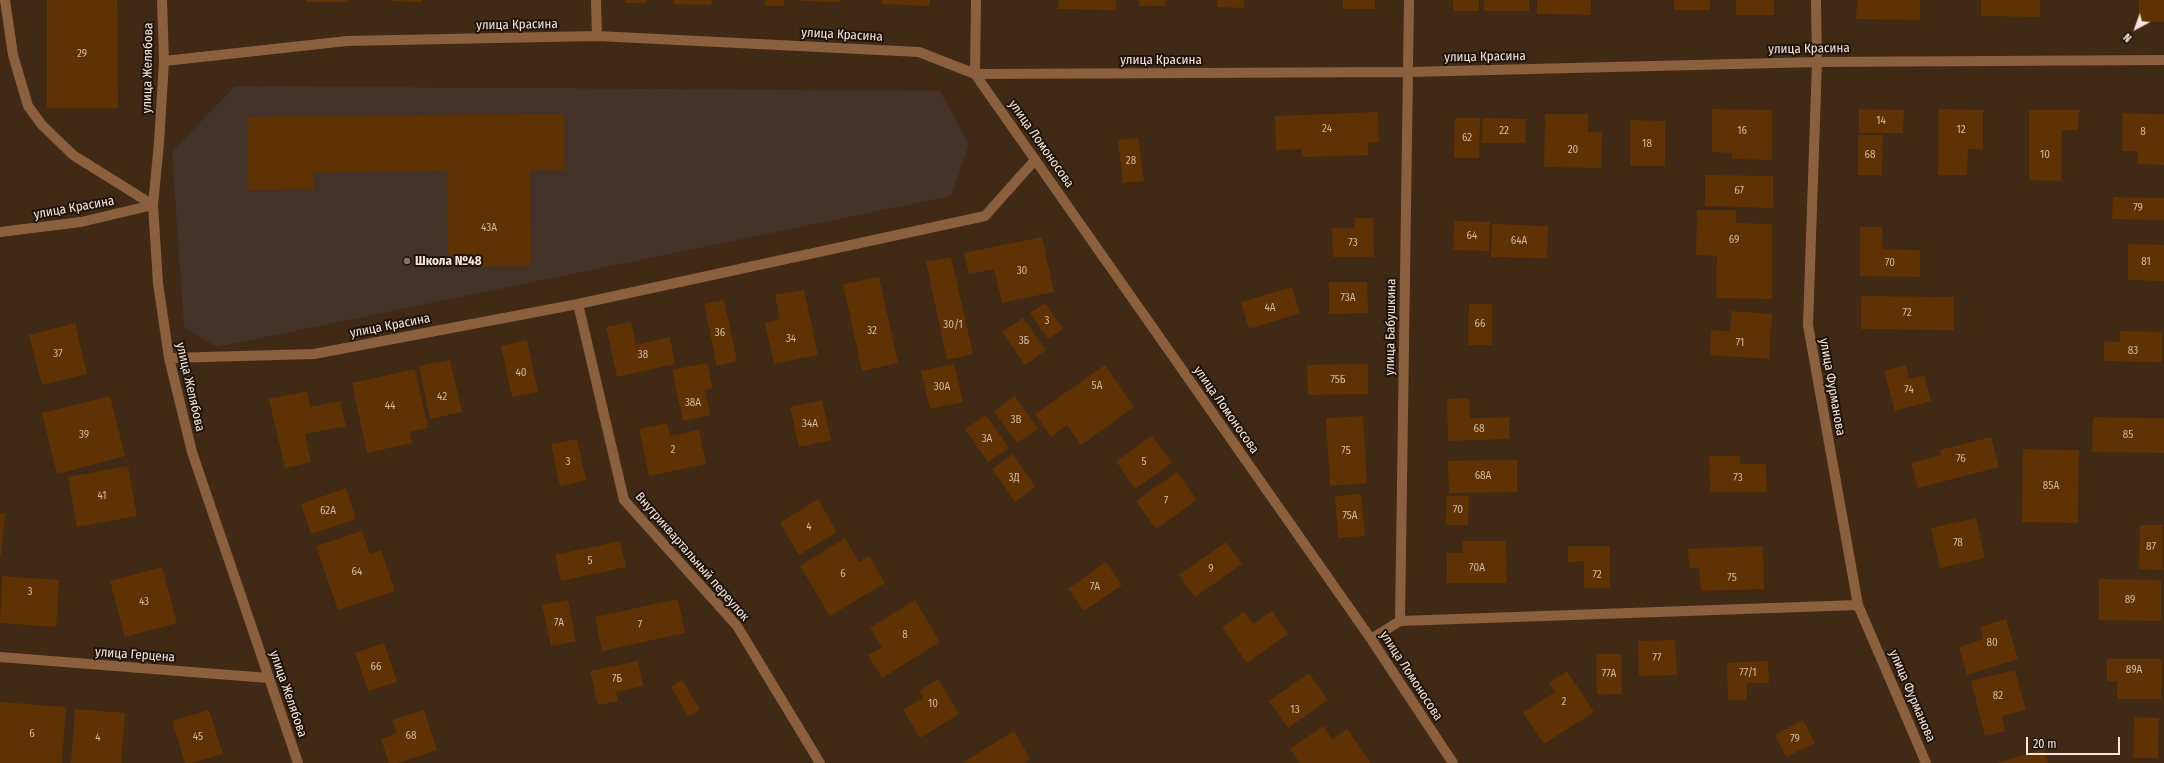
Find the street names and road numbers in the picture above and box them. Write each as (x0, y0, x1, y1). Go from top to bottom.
street label: улица Красина (476, 16, 558, 34)
street label: улица Желябова (139, 22, 157, 114)
street label: улица Красина (801, 25, 883, 45)
street label: улица Красина (1768, 40, 1850, 58)
street label: улица Красина (1444, 48, 1526, 66)
street label: улица Красина (1120, 52, 1202, 68)
street label: улица Ломоносова (1005, 97, 1077, 191)
street label: улица Красина (32, 193, 116, 223)
street label: улица Бабушкина (1382, 278, 1400, 376)
street label: улица Красина (348, 311, 432, 341)
street label: улица Фурманова (1816, 337, 1848, 437)
street label: улица Желябова (172, 341, 208, 433)
street label: улица Ломоносова (1190, 363, 1262, 457)
street label: Внутриквартальный переулок (632, 489, 752, 625)
street label: улица Ломоносова (1376, 628, 1446, 724)
street label: улица Герцена (95, 644, 175, 666)
street label: улица Фурманова (1886, 648, 1938, 744)
street label: улица Желябова (266, 649, 310, 739)

